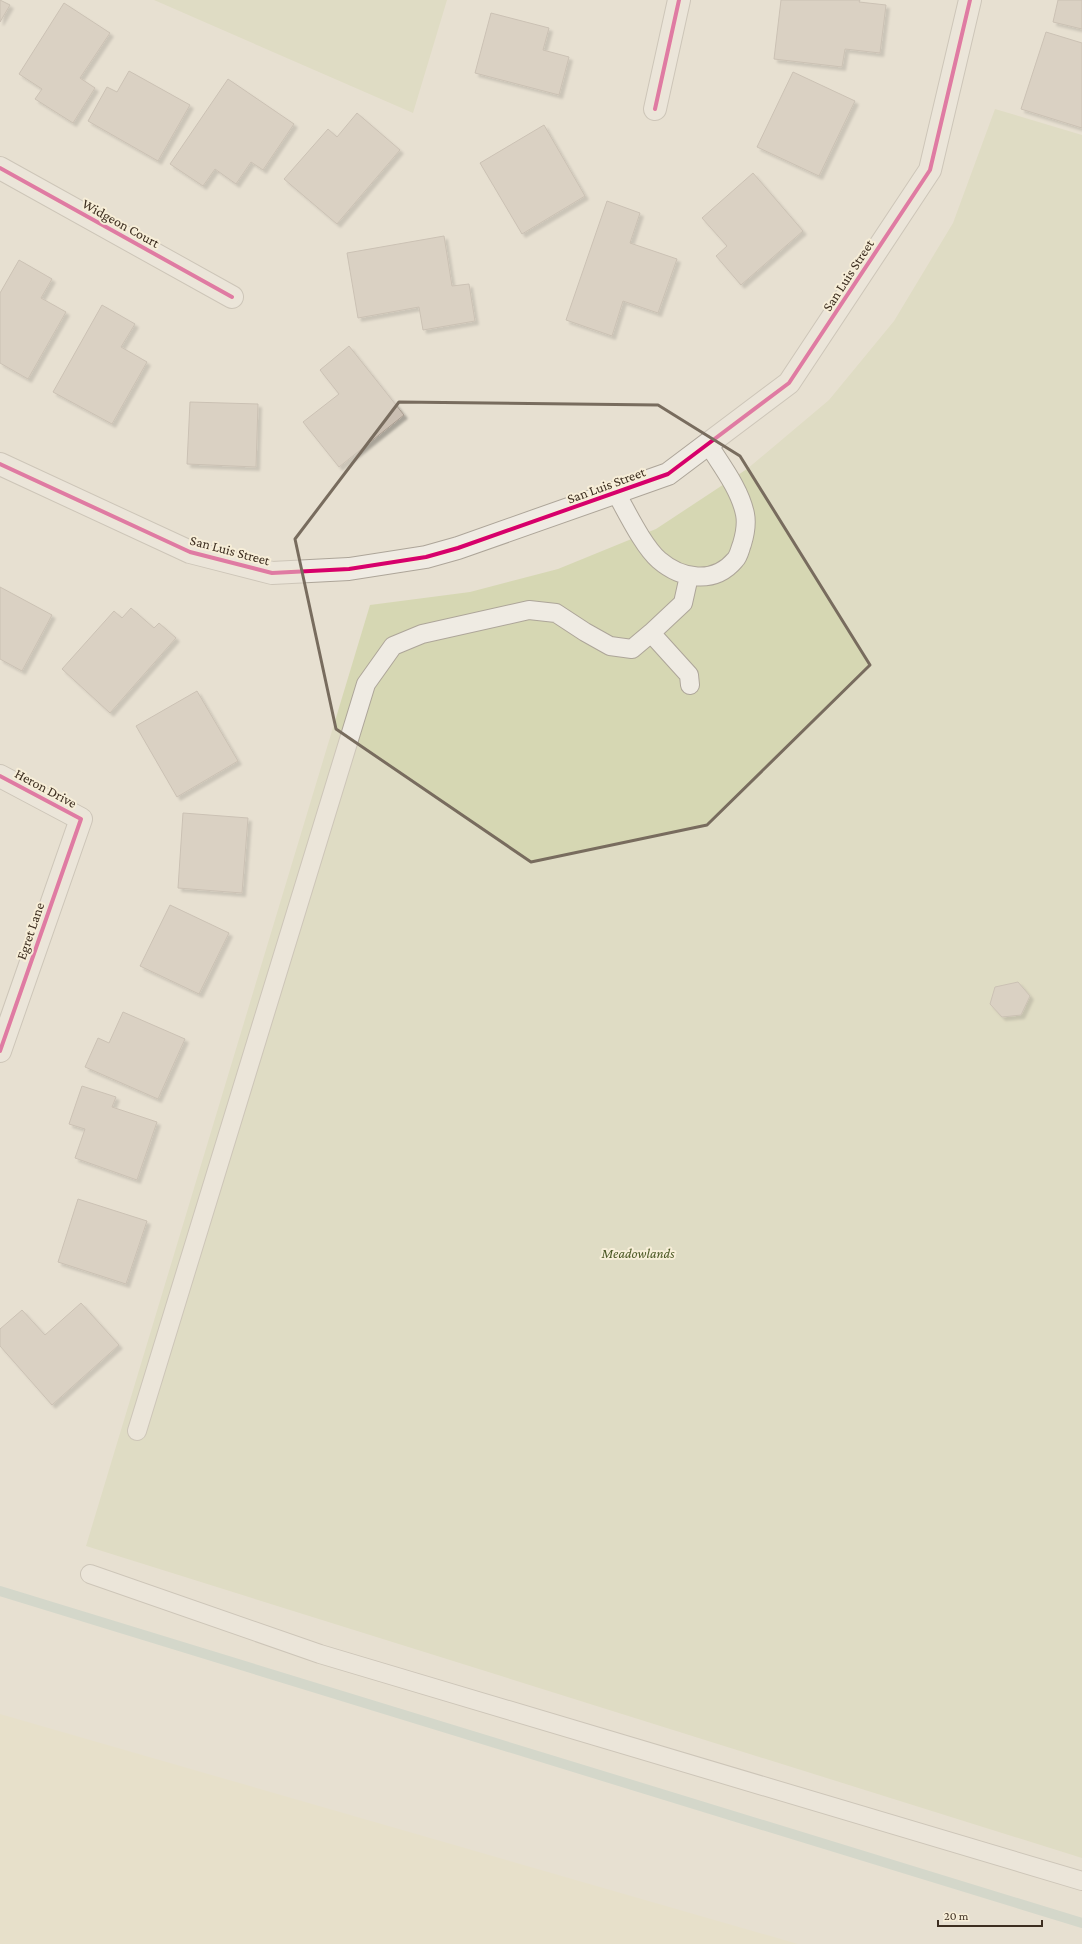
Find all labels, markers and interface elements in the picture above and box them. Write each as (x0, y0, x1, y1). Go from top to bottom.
street label: Widgeon Court (80, 195, 163, 251)
street label: San Luis Street (819, 236, 877, 314)
street label: San Luis Street (565, 463, 648, 507)
street label: San Luis Street (188, 532, 272, 568)
street label: Heron Drive (12, 765, 80, 811)
street label: Egret Lane (13, 900, 47, 962)
park label: Meadowlands (600, 1245, 675, 1261)
scale bar (938, 1902, 1042, 1928)
text: 20 m (944, 1909, 969, 1923)

